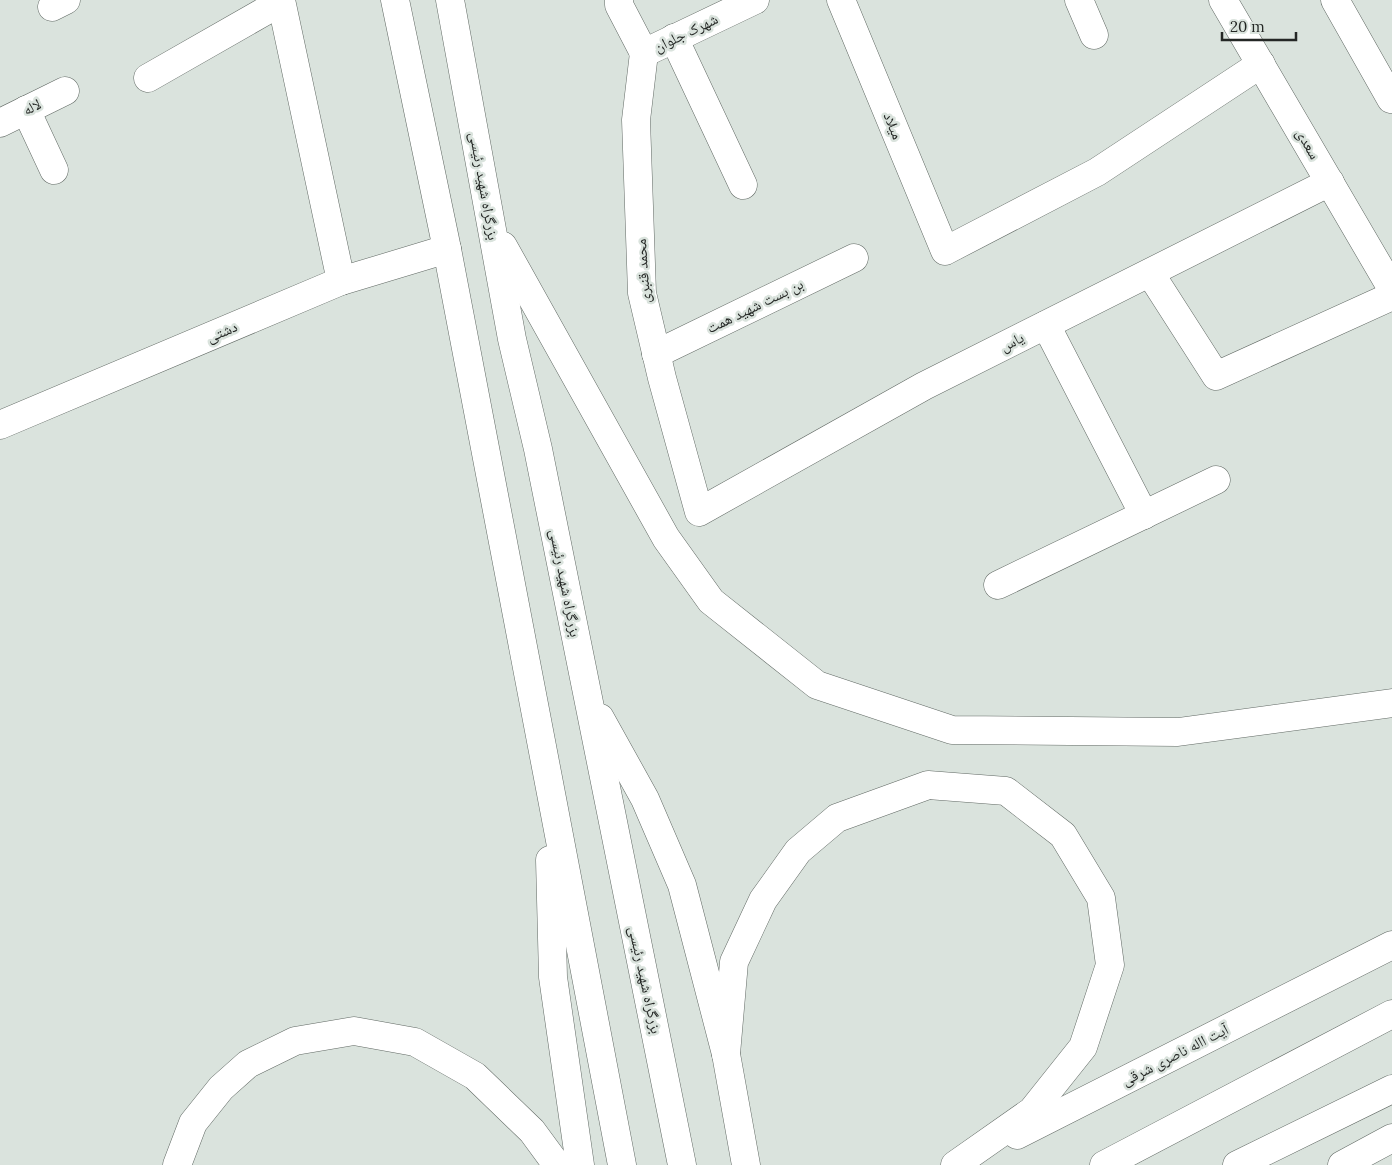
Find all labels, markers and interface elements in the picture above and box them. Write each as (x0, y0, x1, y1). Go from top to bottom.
street label: شهرک جلوان (651, 9, 722, 57)
scale bar (1222, 10, 1296, 42)
text: 20 m (1230, 17, 1265, 36)
street label: لاله (20, 94, 44, 119)
street label: میلاد (879, 109, 907, 142)
street label: سعدی (1291, 125, 1325, 163)
street label: بزرگراه شهید رئیسی (465, 130, 503, 242)
street label: محمد قنبری (631, 238, 655, 304)
street label: بن بست شهید همت (703, 274, 807, 338)
street label: دشتی (203, 317, 241, 347)
street label: یاس (997, 327, 1028, 356)
street label: بزرگراه شهید رئیسی (545, 527, 585, 639)
street label: بزرگراه شهید رئیسی (624, 924, 666, 1036)
street label: آیت االه ناصری شرقی (1118, 1019, 1233, 1091)

